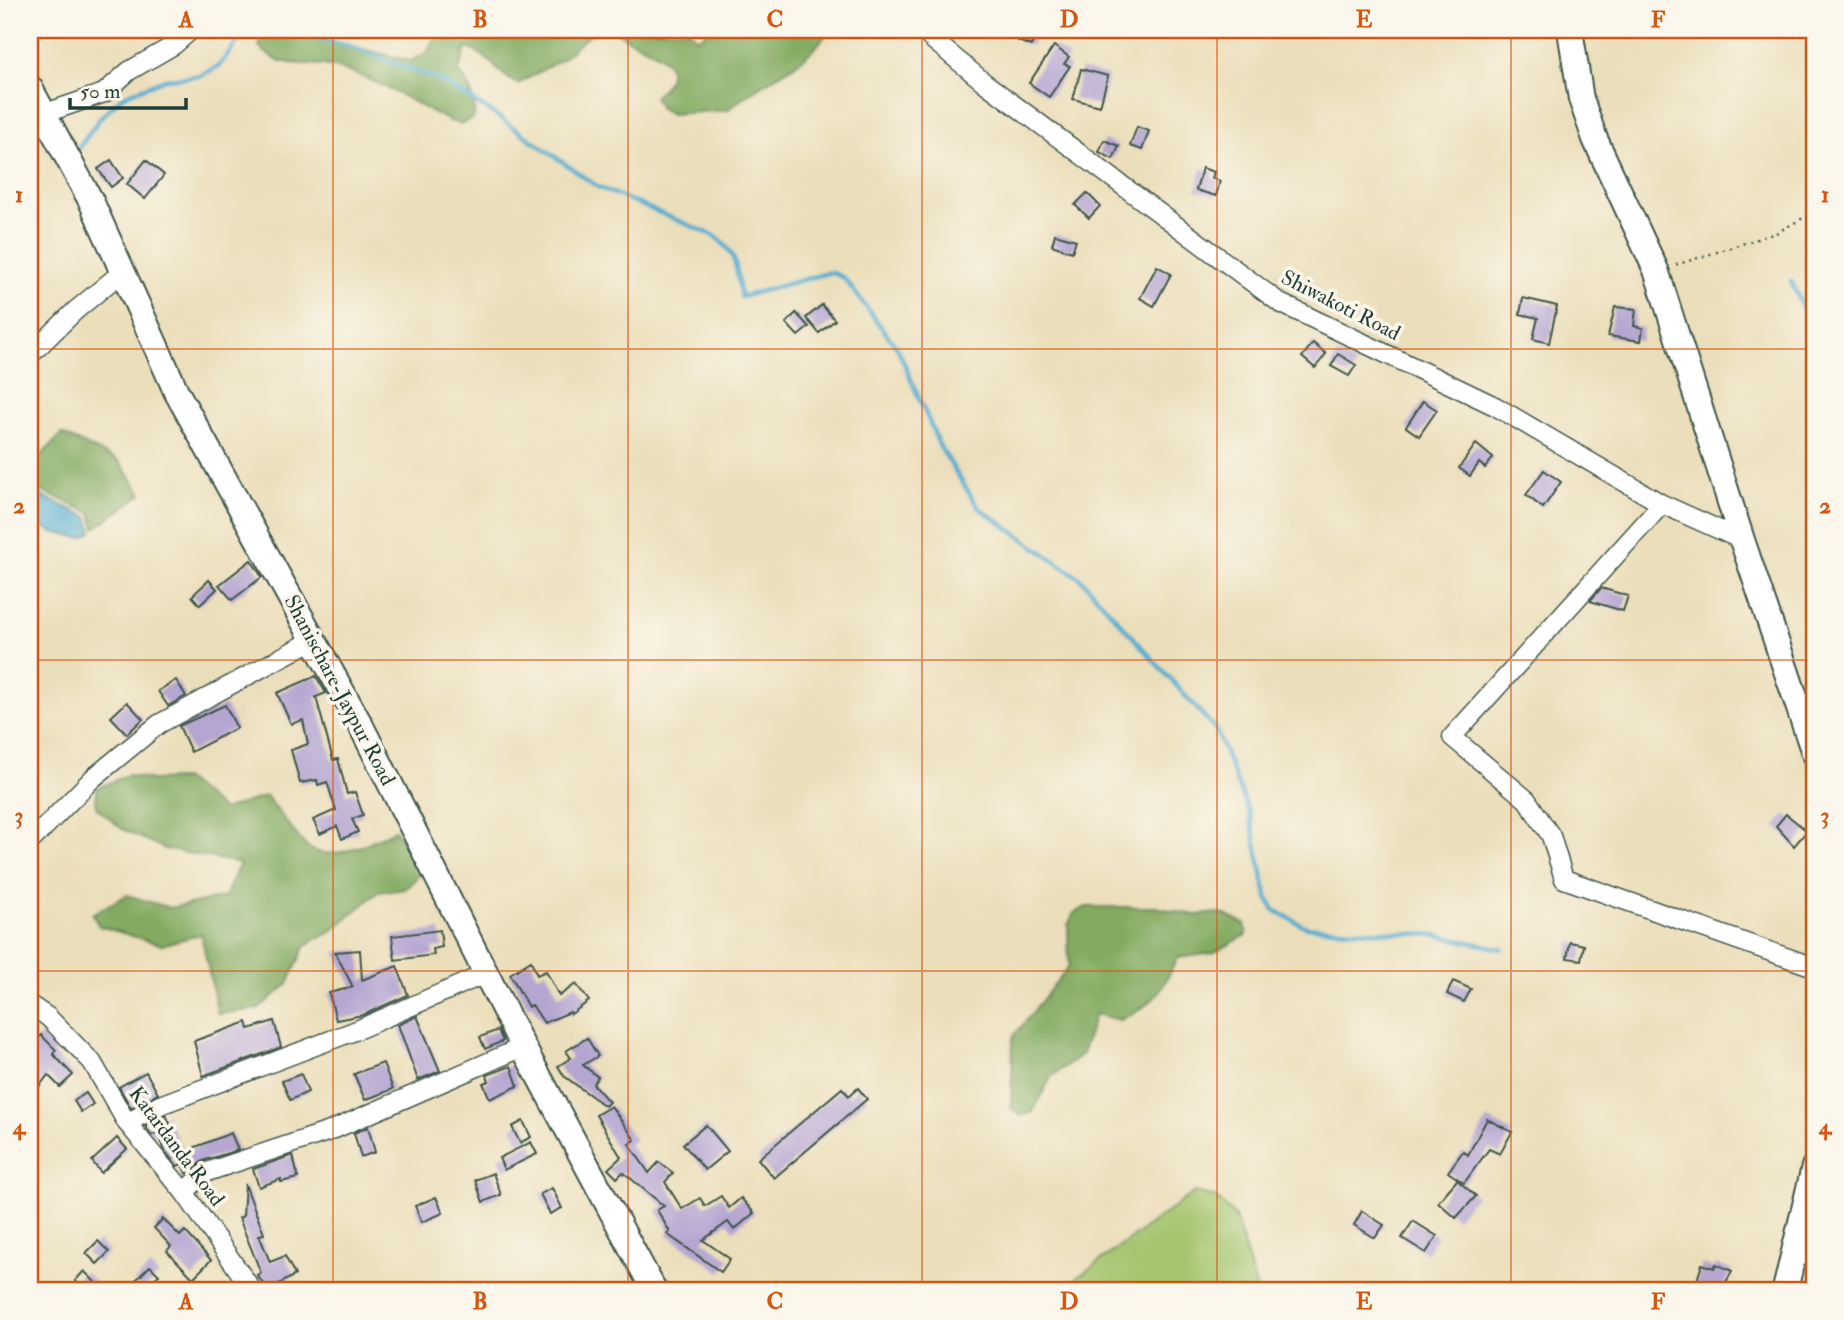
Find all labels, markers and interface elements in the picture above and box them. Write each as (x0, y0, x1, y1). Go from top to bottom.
text: A (178, 5, 194, 34)
text: B (472, 5, 488, 34)
text: C (767, 5, 783, 34)
text: D (1060, 5, 1078, 34)
text: E (1356, 5, 1373, 34)
text: F (1651, 5, 1666, 34)
scale bar (70, 66, 186, 110)
text: 50 m (80, 78, 121, 105)
text: 1 (15, 180, 23, 209)
text: 1 (1821, 180, 1829, 209)
street label: Shiwakoti Road (1277, 264, 1405, 347)
text: 2 (13, 491, 25, 520)
text: 2 (1819, 491, 1831, 520)
street label: Shanischare-Jaypur Road (278, 590, 401, 791)
text: 3 (15, 801, 23, 830)
text: 3 (1821, 801, 1829, 830)
street label: Katardanda Road (123, 1081, 231, 1212)
text: 4 (12, 1112, 27, 1141)
text: 4 (1818, 1112, 1833, 1141)
text: A (178, 1287, 194, 1316)
text: B (472, 1287, 488, 1316)
text: C (767, 1287, 783, 1316)
text: D (1060, 1287, 1078, 1316)
text: E (1356, 1287, 1373, 1316)
text: F (1651, 1287, 1666, 1316)

